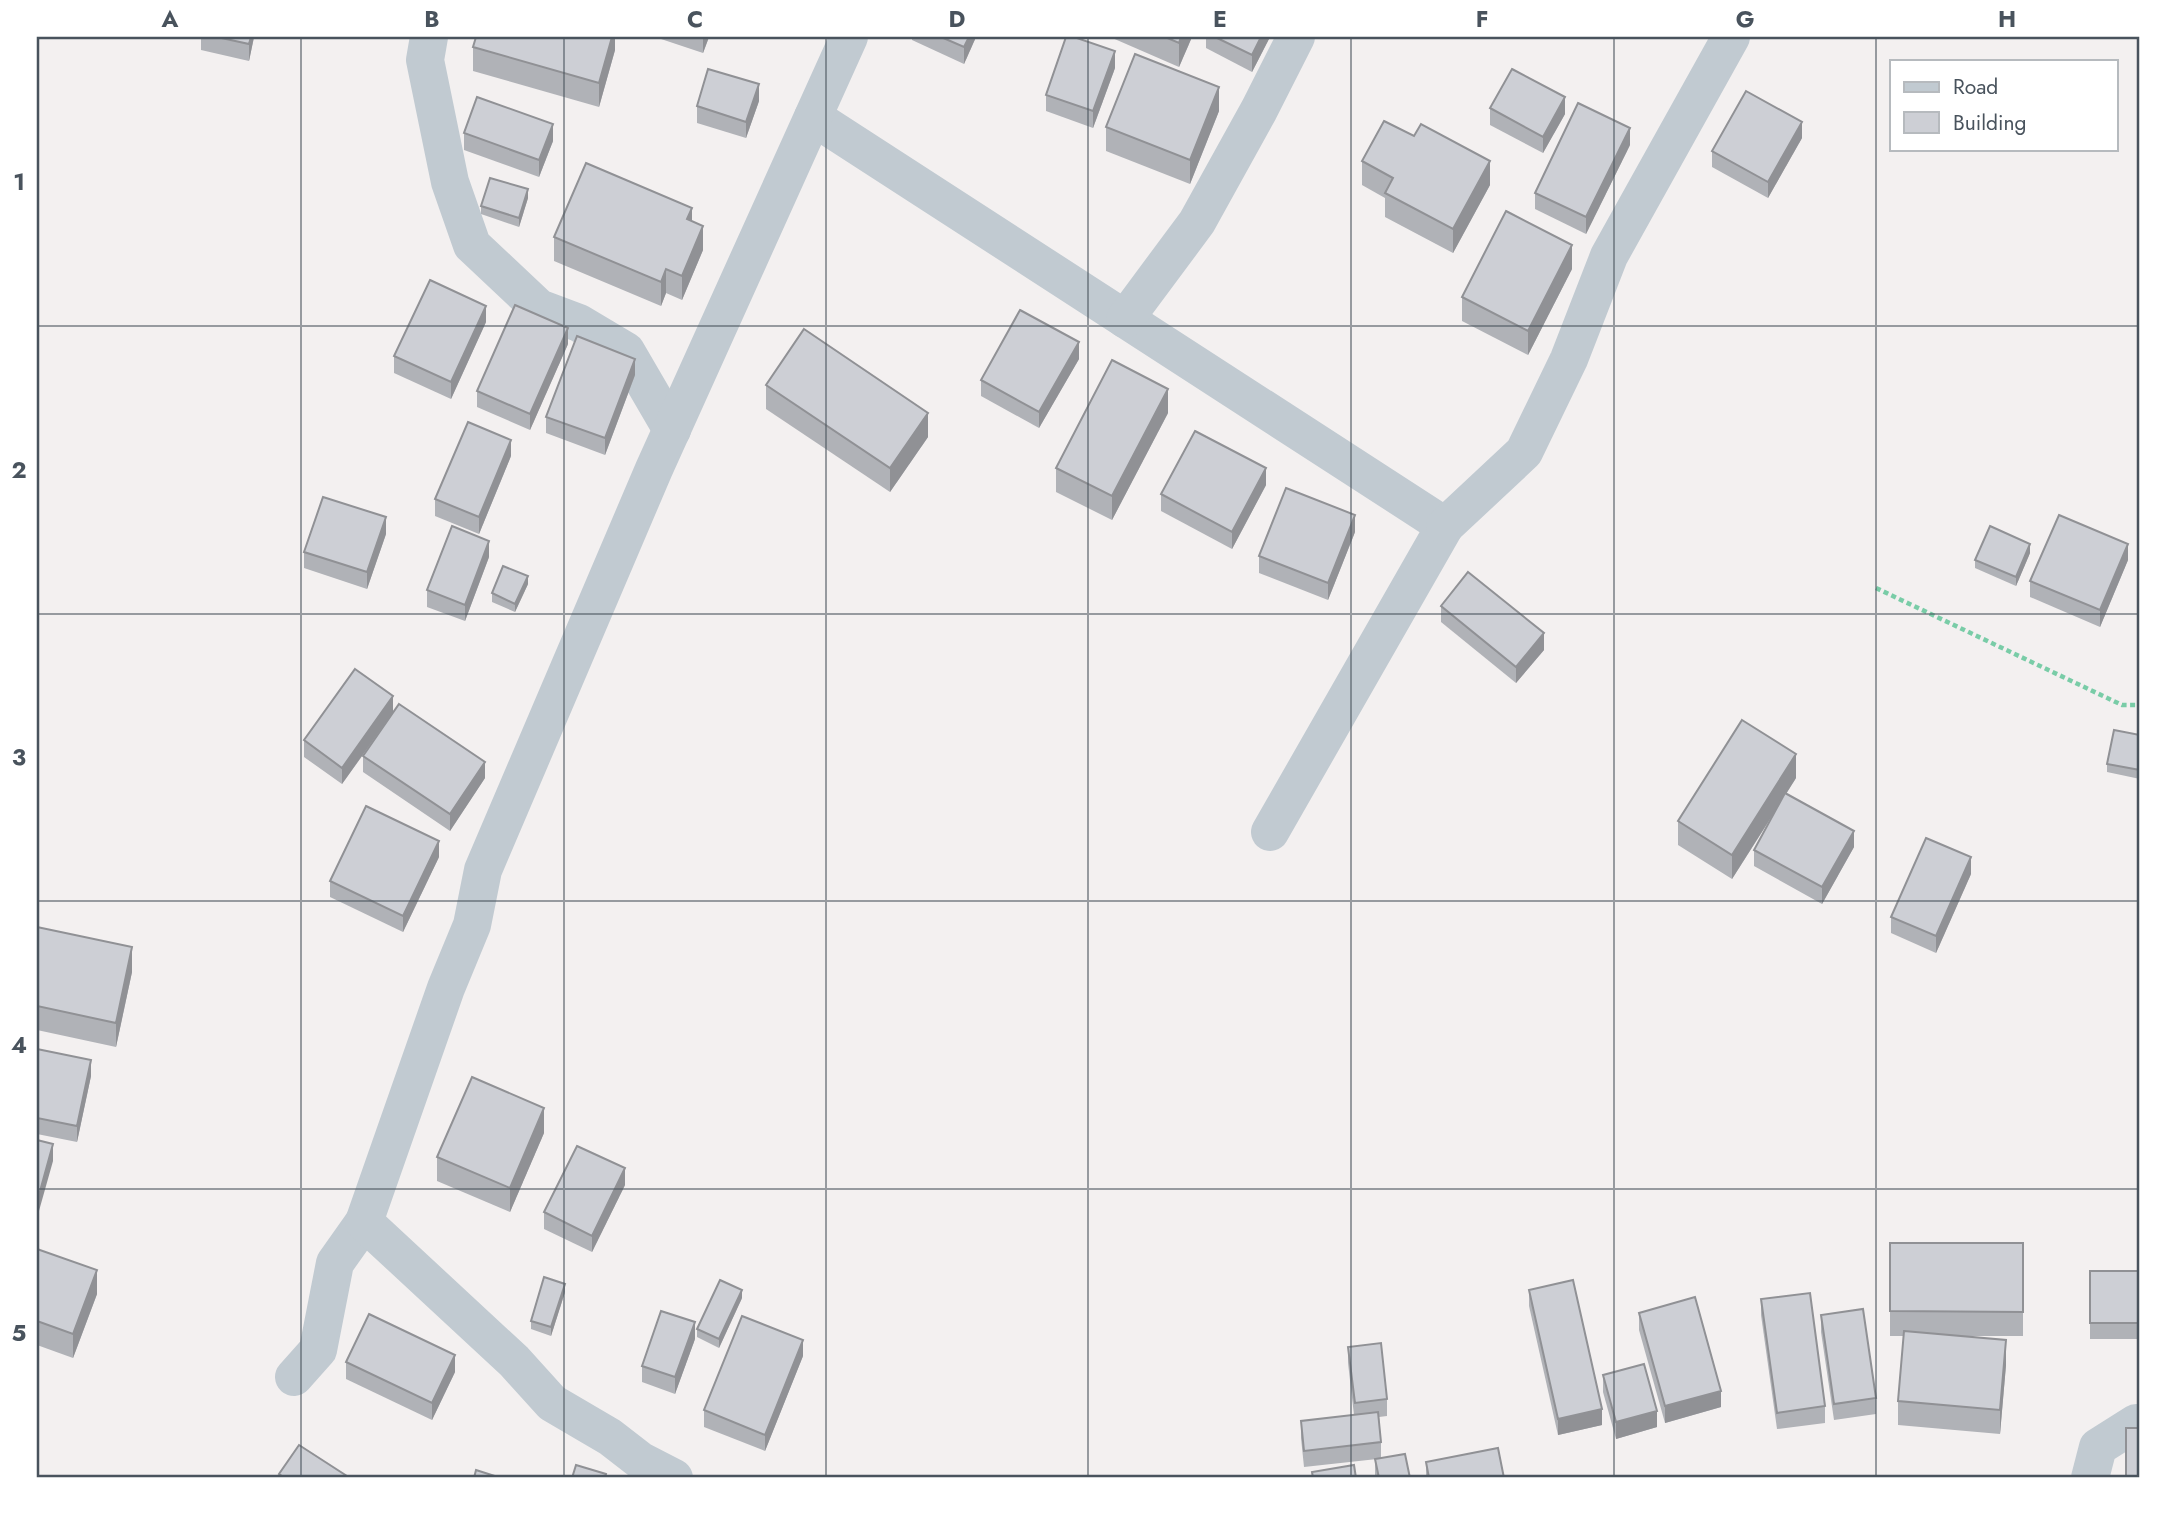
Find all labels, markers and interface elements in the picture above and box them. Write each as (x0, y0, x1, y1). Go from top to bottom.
text: A (161, 2, 179, 36)
text: B (424, 2, 440, 36)
text: C (687, 2, 703, 36)
text: D (949, 2, 966, 36)
text: E (1213, 2, 1227, 36)
text: F (1476, 2, 1488, 36)
text: G (1736, 2, 1754, 36)
text: H (1998, 2, 2016, 36)
legend (1890, 60, 2118, 150)
text: Road (1953, 72, 1998, 102)
text: Building (1953, 108, 2026, 138)
text: 1 (13, 165, 25, 199)
text: 2 (11, 453, 27, 487)
text: 3 (12, 740, 26, 774)
text: 4 (11, 1028, 27, 1062)
text: 5 (12, 1316, 26, 1350)

